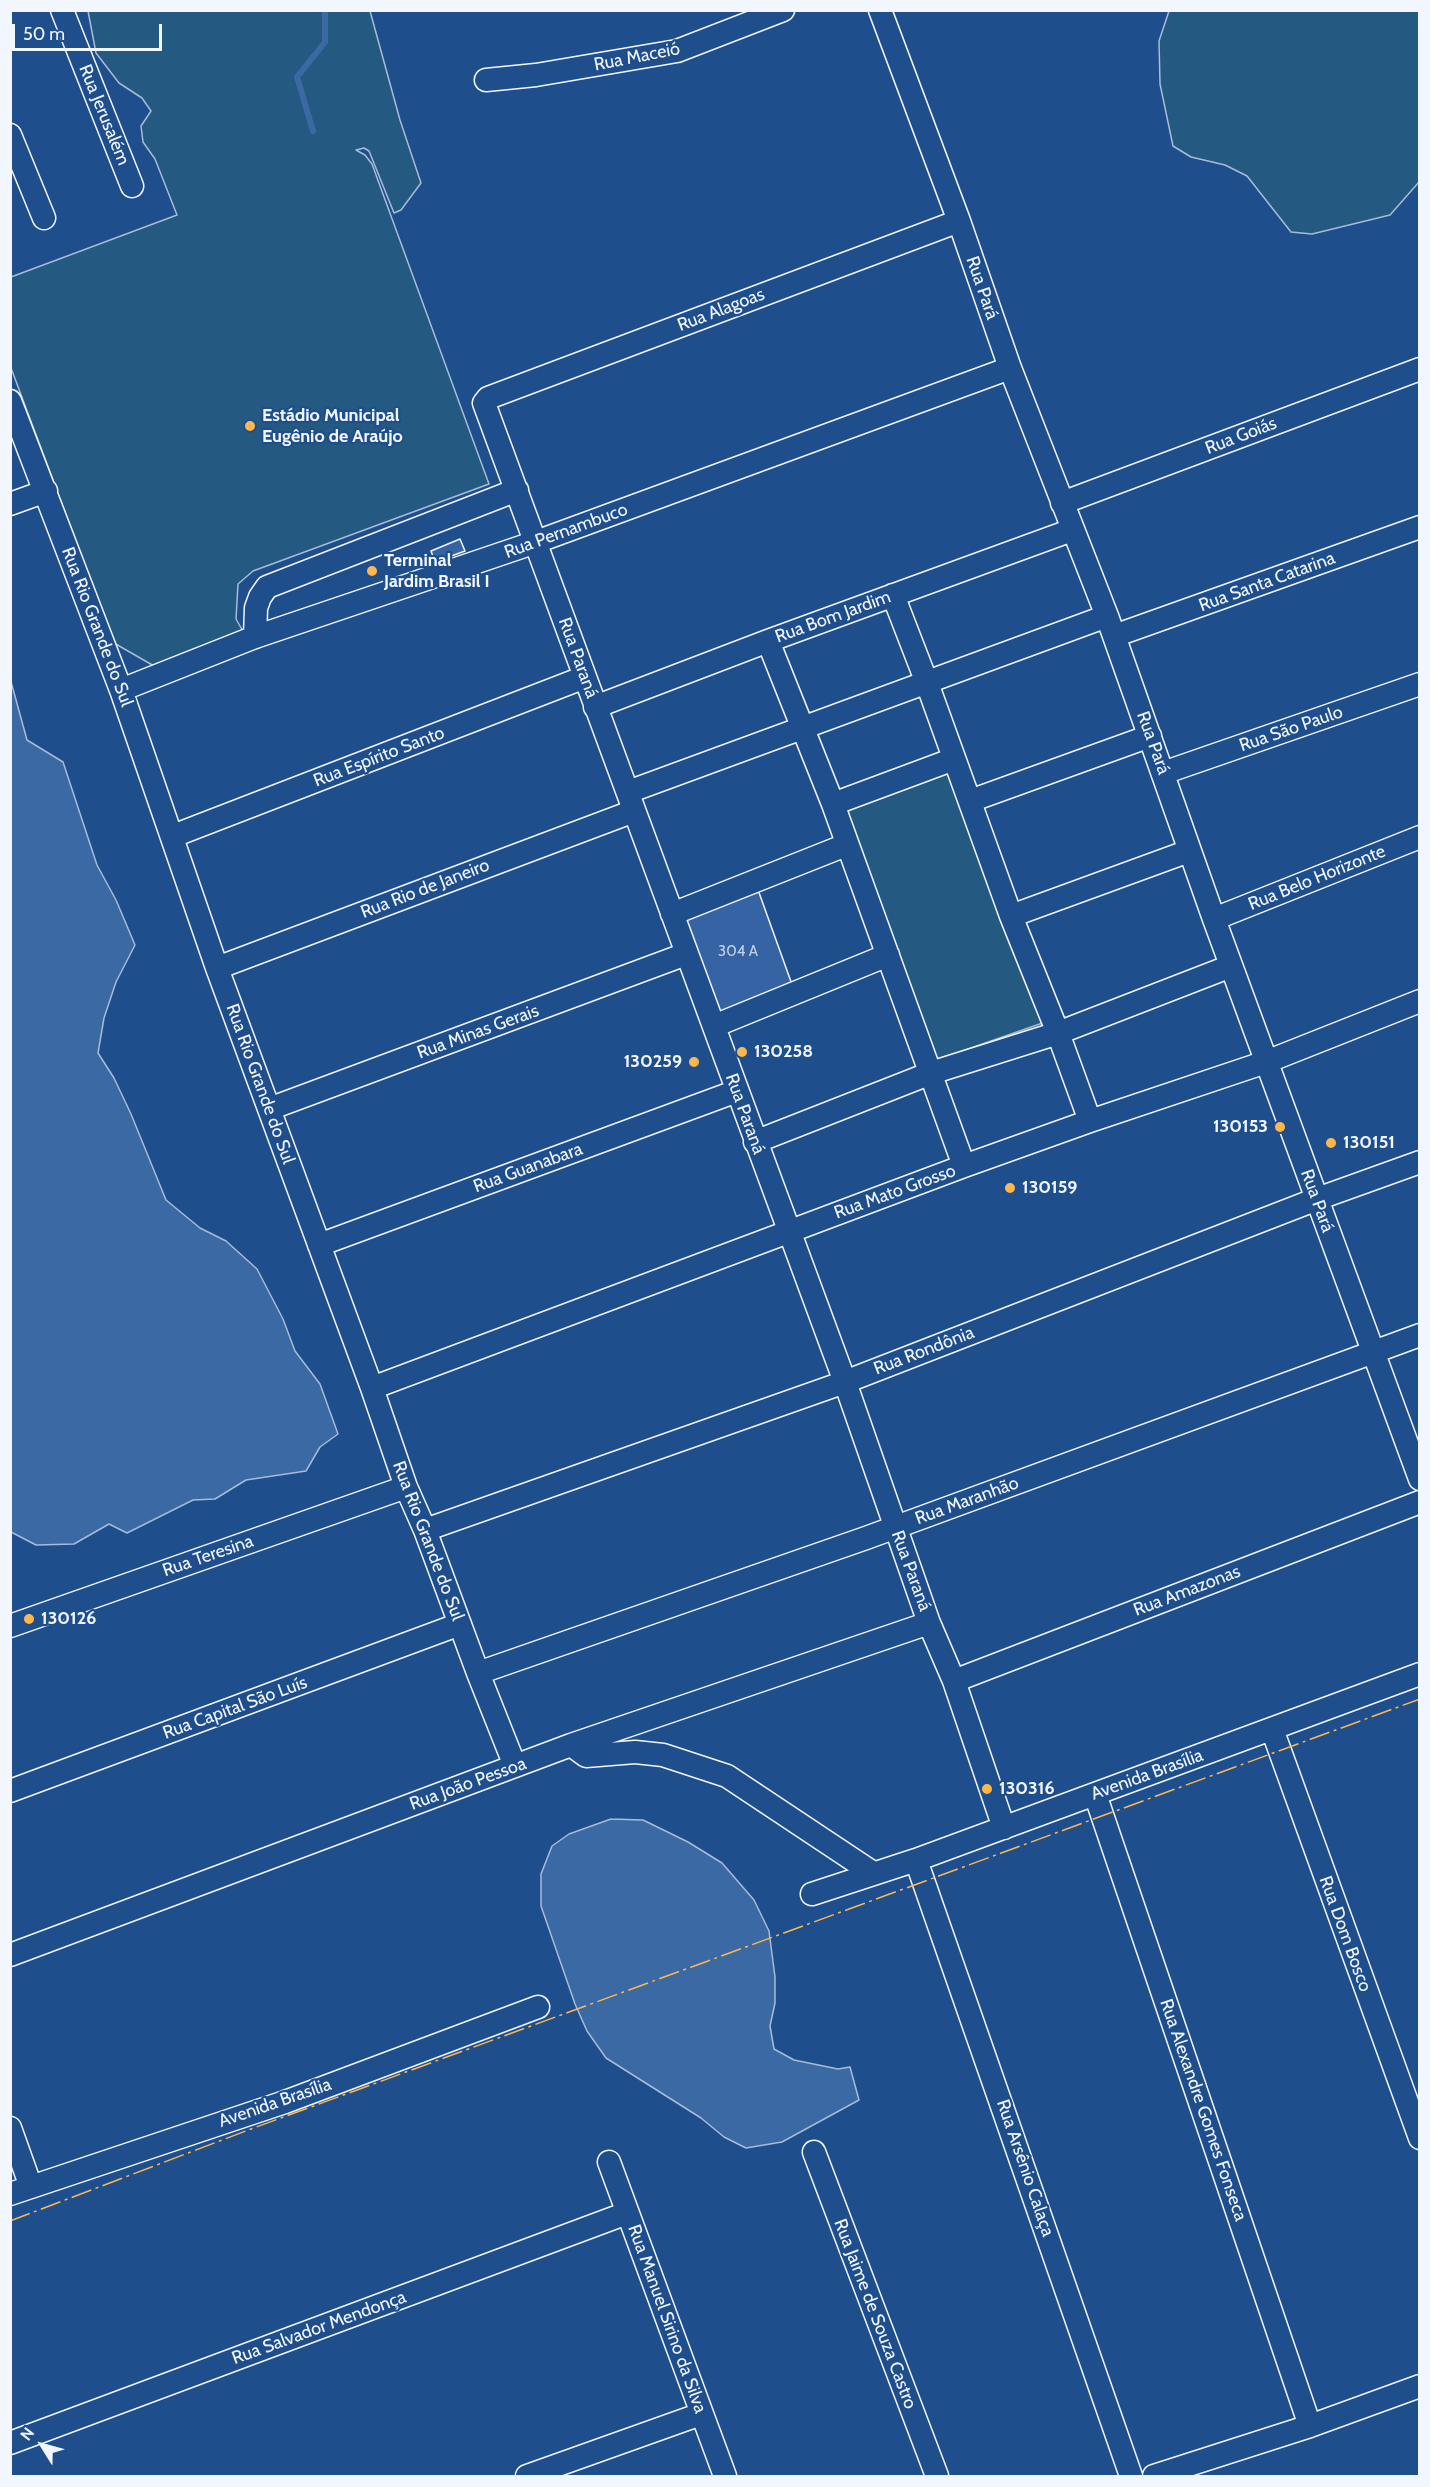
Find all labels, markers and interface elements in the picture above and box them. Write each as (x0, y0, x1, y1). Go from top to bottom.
scale bar (15, 12, 165, 50)
text: 50 m (23, 23, 65, 45)
street label: Rua Maceió (592, 38, 682, 76)
street label: Rua Jerusalém (74, 61, 134, 169)
street label: Rua Pará (961, 253, 1003, 323)
street label: Rua Alagoas (674, 284, 768, 336)
place label: Estádio Municipal Eugênio de Araújo (262, 405, 403, 448)
street label: Rua Goiás (1202, 413, 1280, 459)
marker: Estádio Municipal Eugênio de Araújo (243, 419, 257, 433)
street label: Rua Pernambuco (501, 499, 631, 563)
street label: Rua Rio Grande do Sul (57, 544, 137, 710)
street label: Rua Santa Catarina (1196, 547, 1338, 617)
place label: Terminal Jardim Brasil I (384, 550, 490, 592)
marker: Terminal Jardim Brasil I (365, 564, 379, 578)
street label: Rua Bom Jardim (772, 586, 894, 648)
street label: Rua Paraná (553, 615, 603, 701)
street label: Rua São Paulo (1236, 701, 1346, 757)
street label: Rua Pará (1132, 708, 1174, 778)
street label: Rua Espírito Santo (311, 722, 447, 792)
street label: Rua Belo Horizonte (1245, 841, 1389, 915)
street label: Rua Rio de Janeiro (358, 855, 492, 923)
house number: 304 A (718, 943, 758, 961)
street label: Rua Minas Gerais (414, 1000, 542, 1064)
street label: Rua Rio Grande do Sul (221, 1001, 299, 1167)
place label: 130258 (754, 1041, 813, 1063)
marker: 130258 (735, 1045, 749, 1059)
place label: 130259 (624, 1051, 682, 1073)
marker: 130259 (687, 1055, 701, 1069)
street label: Rua Paraná (720, 1071, 770, 1157)
place label: 130153 (1213, 1116, 1268, 1138)
marker: 130153 (1273, 1120, 1287, 1134)
place label: 130151 (1343, 1132, 1395, 1154)
marker: 130151 (1324, 1136, 1338, 1150)
street label: Rua Guanabara (471, 1138, 585, 1198)
street label: Rua Mato Grosso (831, 1160, 959, 1224)
street label: Rua Pará (1296, 1166, 1338, 1236)
place label: 130159 (1022, 1177, 1077, 1199)
marker: 130159 (1003, 1181, 1017, 1195)
street label: Rua Rondônia (871, 1322, 977, 1380)
street label: Rua Rio Grande do Sul (388, 1458, 468, 1624)
street label: Rua Maranhão (912, 1472, 1022, 1530)
street label: Rua Paraná (886, 1528, 936, 1614)
street label: Rua Teresina (160, 1530, 256, 1582)
street label: Rua Amazonas (1131, 1561, 1243, 1621)
place label: 130126 (41, 1608, 96, 1630)
marker: 130126 (22, 1612, 36, 1626)
street label: Rua Capital São Luís (160, 1672, 310, 1744)
street label: Avenida Brasília (1088, 1745, 1206, 1805)
street label: Rua João Pessoa (407, 1753, 529, 1815)
place label: 130316 (999, 1778, 1055, 1800)
marker: 130316 (980, 1782, 994, 1796)
street label: Rua Dom Bosco (1314, 1873, 1376, 1995)
street label: Rua Alexandre Gomes Fonseca (1155, 1996, 1251, 2224)
street label: Avenida Brasília (216, 2074, 334, 2132)
street label: Rua Arsênio Calaça (991, 2097, 1059, 2239)
street label: Rua Jaime de Souza Castro (829, 2216, 921, 2412)
street label: Rua Manuel Sirino da Silva (623, 2222, 711, 2416)
street label: Rua Salvador Mendonça (229, 2286, 409, 2370)
north arrow (12, 2415, 72, 2475)
text: N (16, 2424, 38, 2444)

